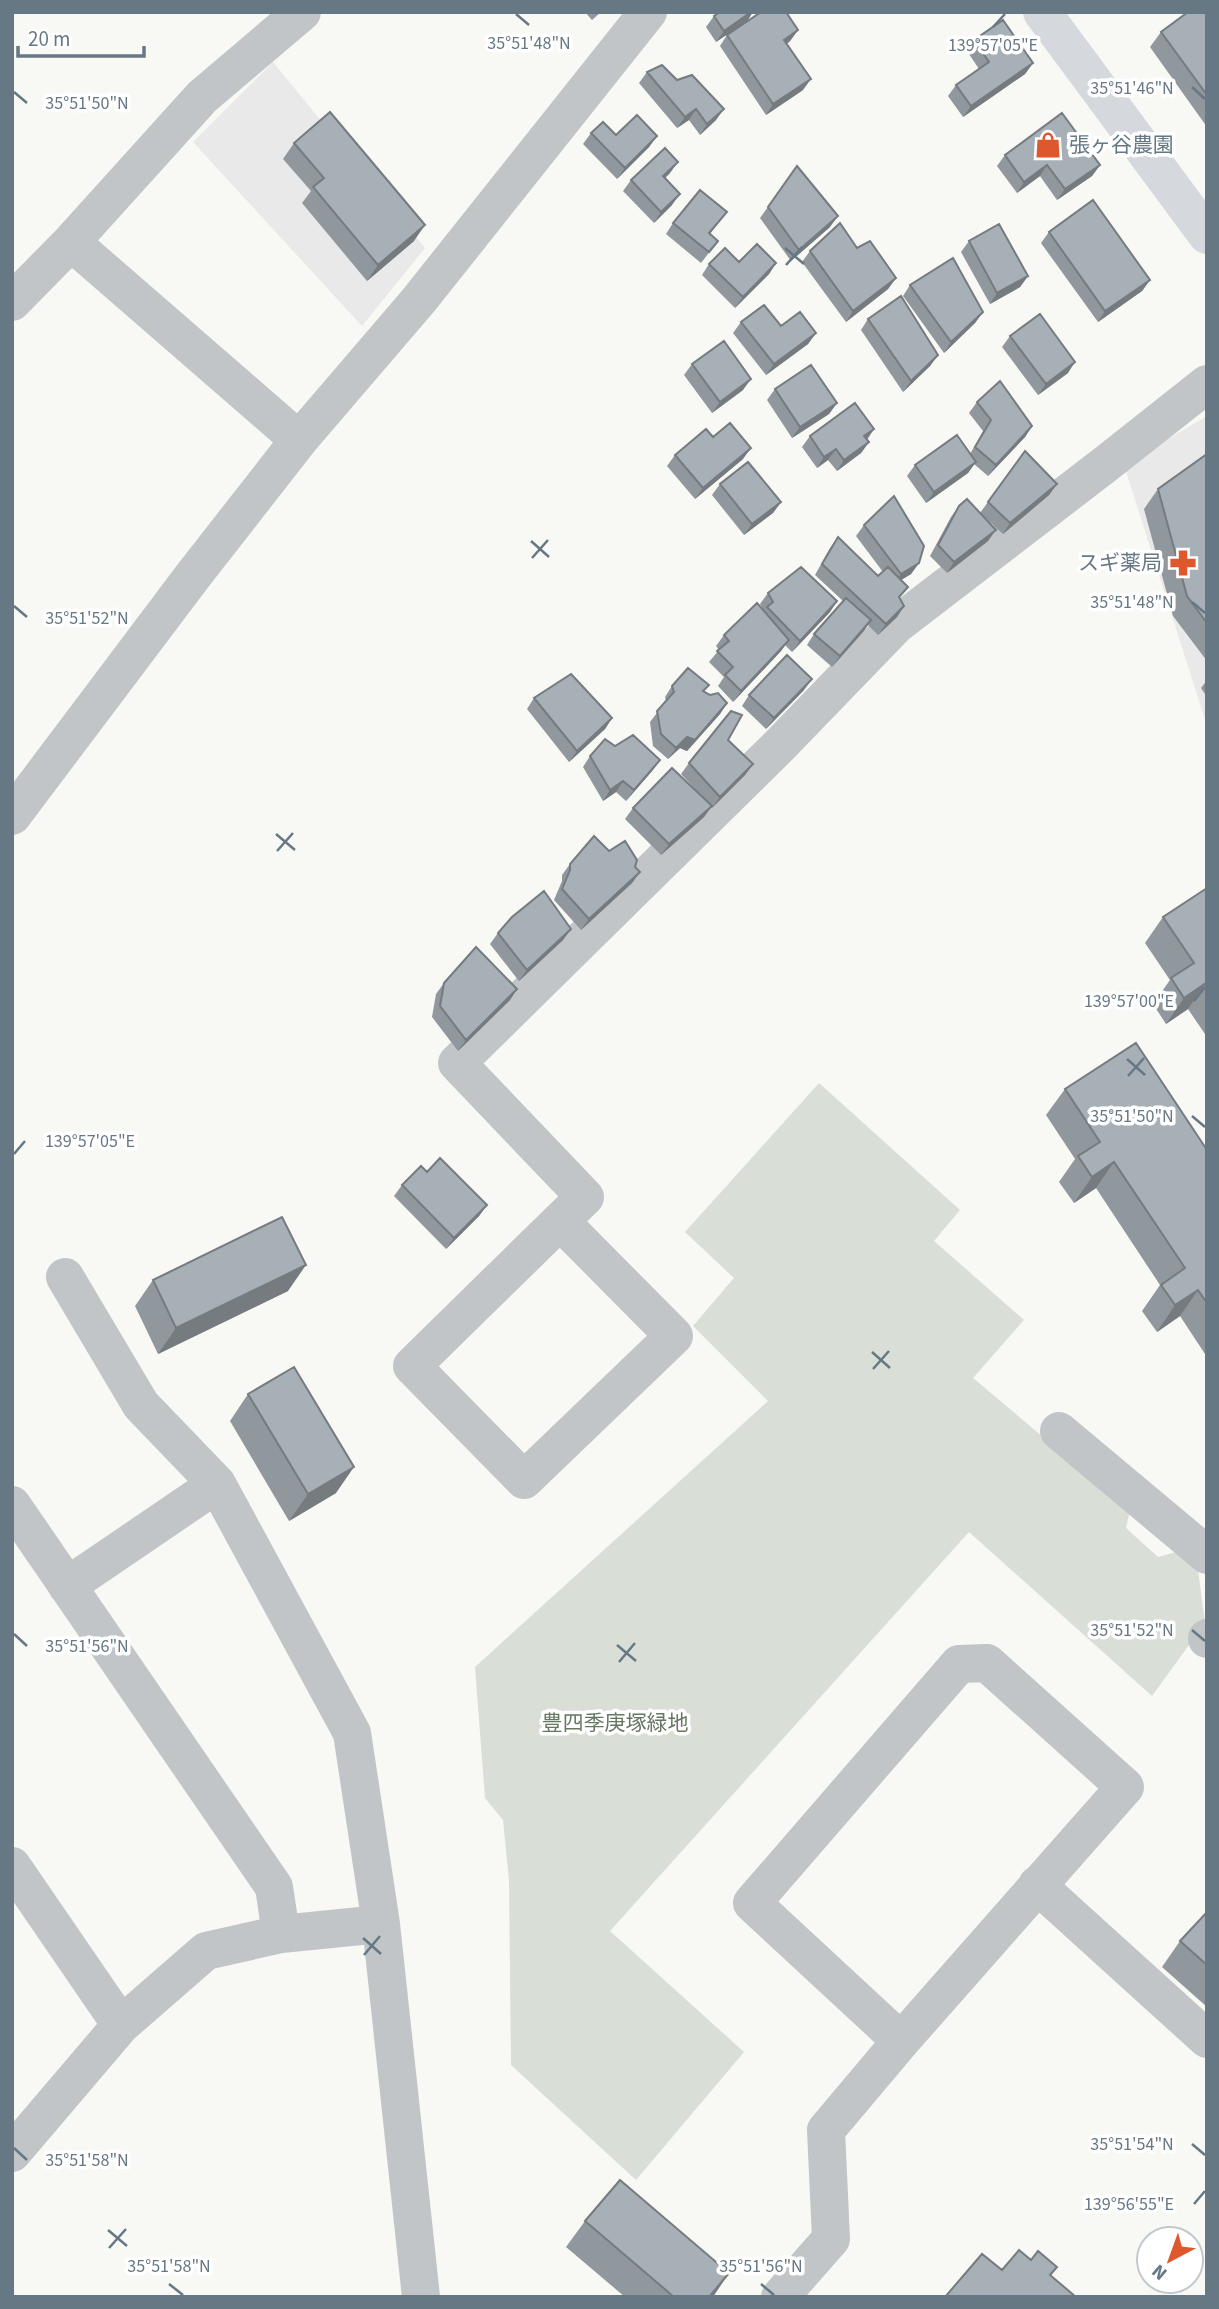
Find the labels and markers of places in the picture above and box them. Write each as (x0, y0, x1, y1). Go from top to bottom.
shop icon: 張ヶ谷農園 (1033, 130, 1063, 160)
place label: 張ヶ谷農園 (1069, 130, 1174, 160)
place label: スギ薬局 (1078, 548, 1162, 578)
pharmacy icon: スギ薬局 (1168, 548, 1198, 578)

